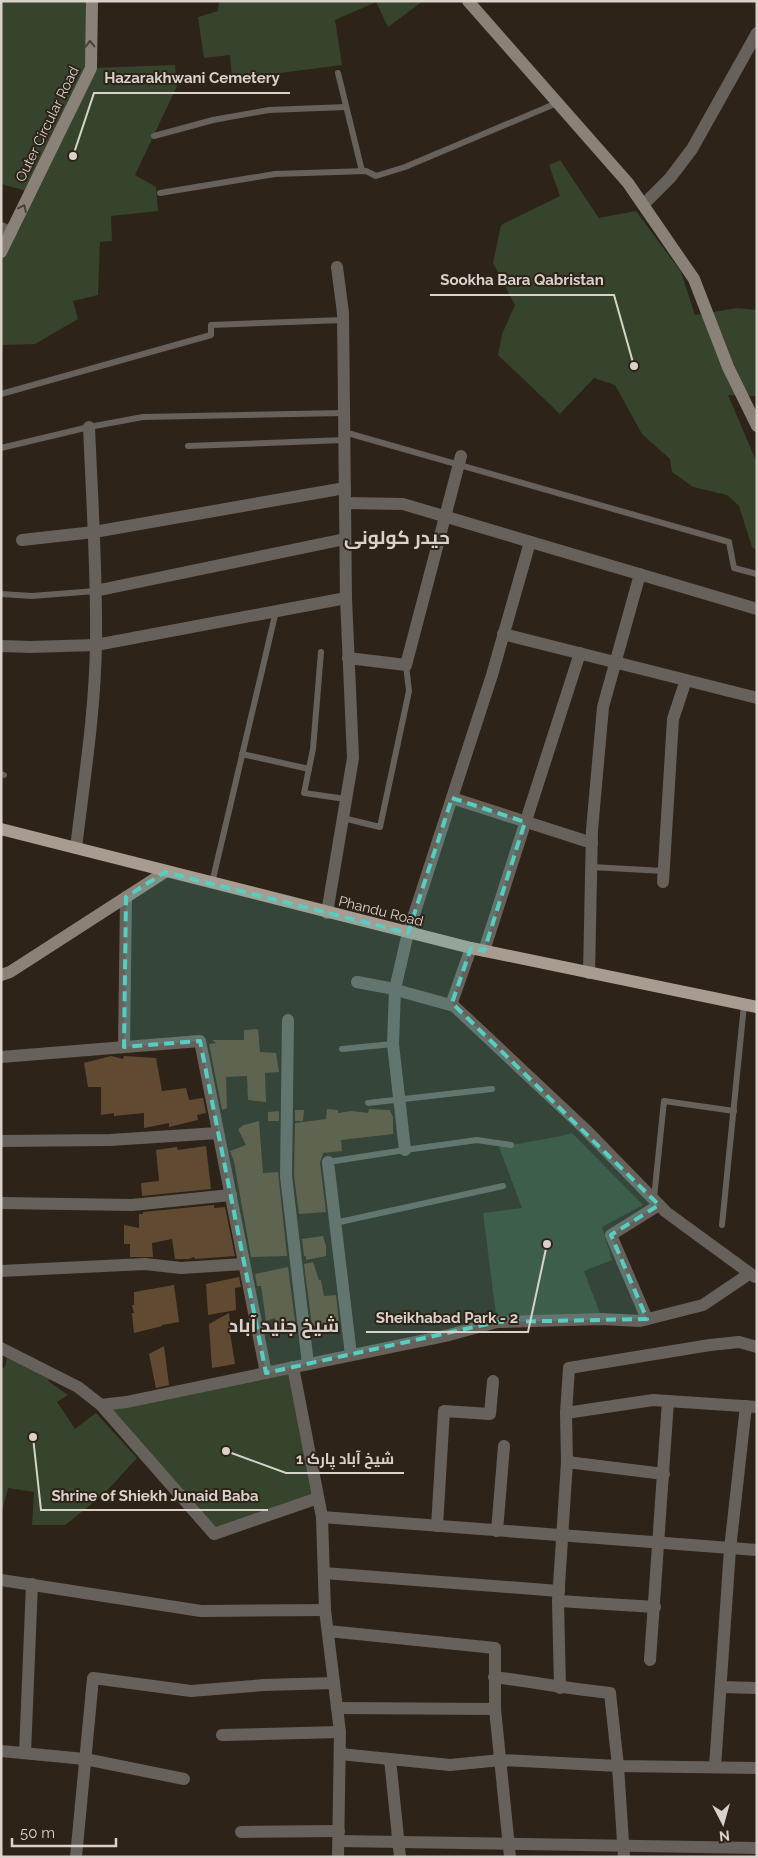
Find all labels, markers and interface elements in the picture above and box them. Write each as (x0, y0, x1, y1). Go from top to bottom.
one-way arrow (85, 40, 95, 48)
callout: Hazarakhwani Cemetery (94, 63, 290, 93)
street label: Outer Circular Road (12, 64, 82, 184)
text: Hazarakhwani Cemetery (104, 69, 281, 87)
one-way arrow (16, 205, 26, 214)
callout: Sookha Bara Qabristan (430, 265, 614, 295)
text: Sookha Bara Qabristan (440, 271, 604, 289)
district label: حیدر کولونی (344, 526, 450, 549)
street label: Phandu Road (337, 893, 425, 929)
callout: Sheikhabad Park - 2 (366, 1302, 528, 1332)
text: Sheikhabad Park - 2 (376, 1309, 518, 1327)
district label: شیخ جنید آباد (229, 1314, 339, 1339)
callout: شیخ آباد پارک 1 (286, 1443, 404, 1473)
text: شیخ آباد پارک 1 (296, 1450, 394, 1470)
callout: Shrine of Shiekh Junaid Baba (41, 1480, 268, 1510)
text: Shrine of Shiekh Junaid Baba (51, 1487, 259, 1505)
north arrow (698, 1798, 748, 1848)
scale bar (12, 1816, 116, 1848)
text: 50 m (20, 1824, 55, 1842)
text: N (718, 1827, 731, 1844)

